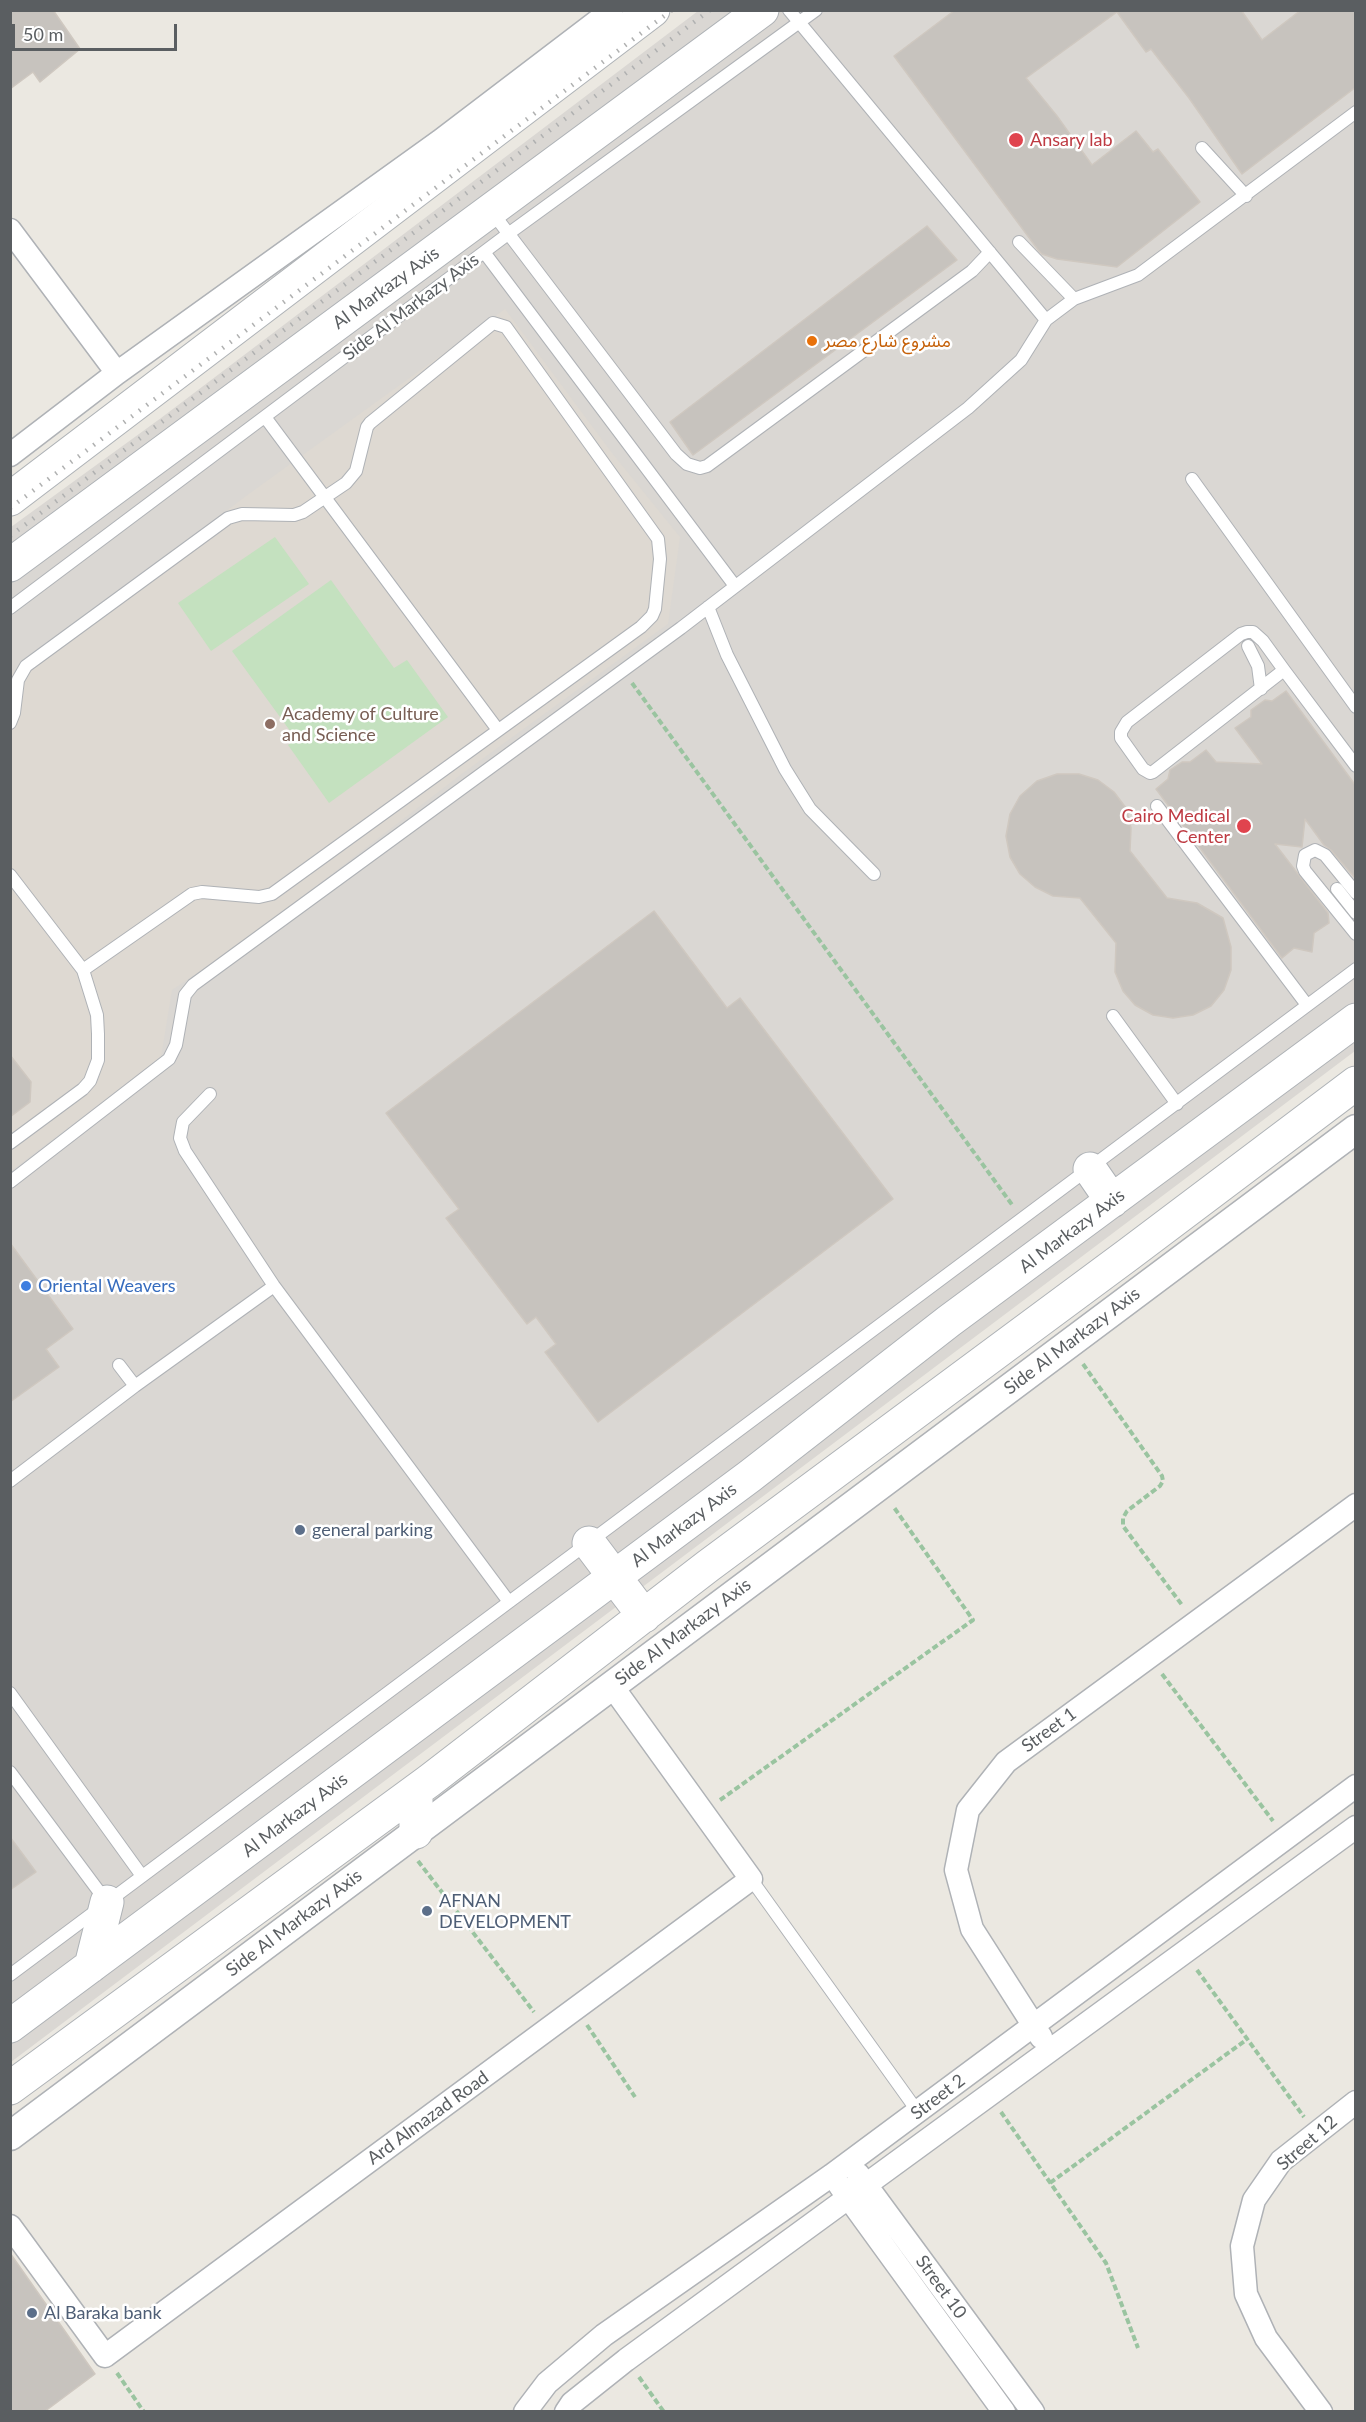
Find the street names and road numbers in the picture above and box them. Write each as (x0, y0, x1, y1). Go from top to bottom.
street label: Al Markazy Axis (329, 242, 443, 334)
street label: Side Al Markazy Axis (339, 249, 483, 365)
street label: Al Markazy Axis (1015, 1184, 1129, 1278)
street label: Side Al Markazy Axis (1000, 1283, 1144, 1399)
street label: Al Markazy Axis (627, 1478, 741, 1572)
street label: Side Al Markazy Axis (611, 1574, 755, 1690)
street label: Street 1 (1017, 1703, 1081, 1757)
street label: Al Markazy Axis (238, 1768, 352, 1862)
street label: Side Al Markazy Axis (222, 1865, 366, 1981)
street label: Ard Almazad Road (363, 2067, 493, 2169)
street label: Street 2 (907, 2070, 969, 2124)
street label: Street 12 (1272, 2111, 1342, 2175)
street label: Street 10 (911, 2251, 971, 2323)

